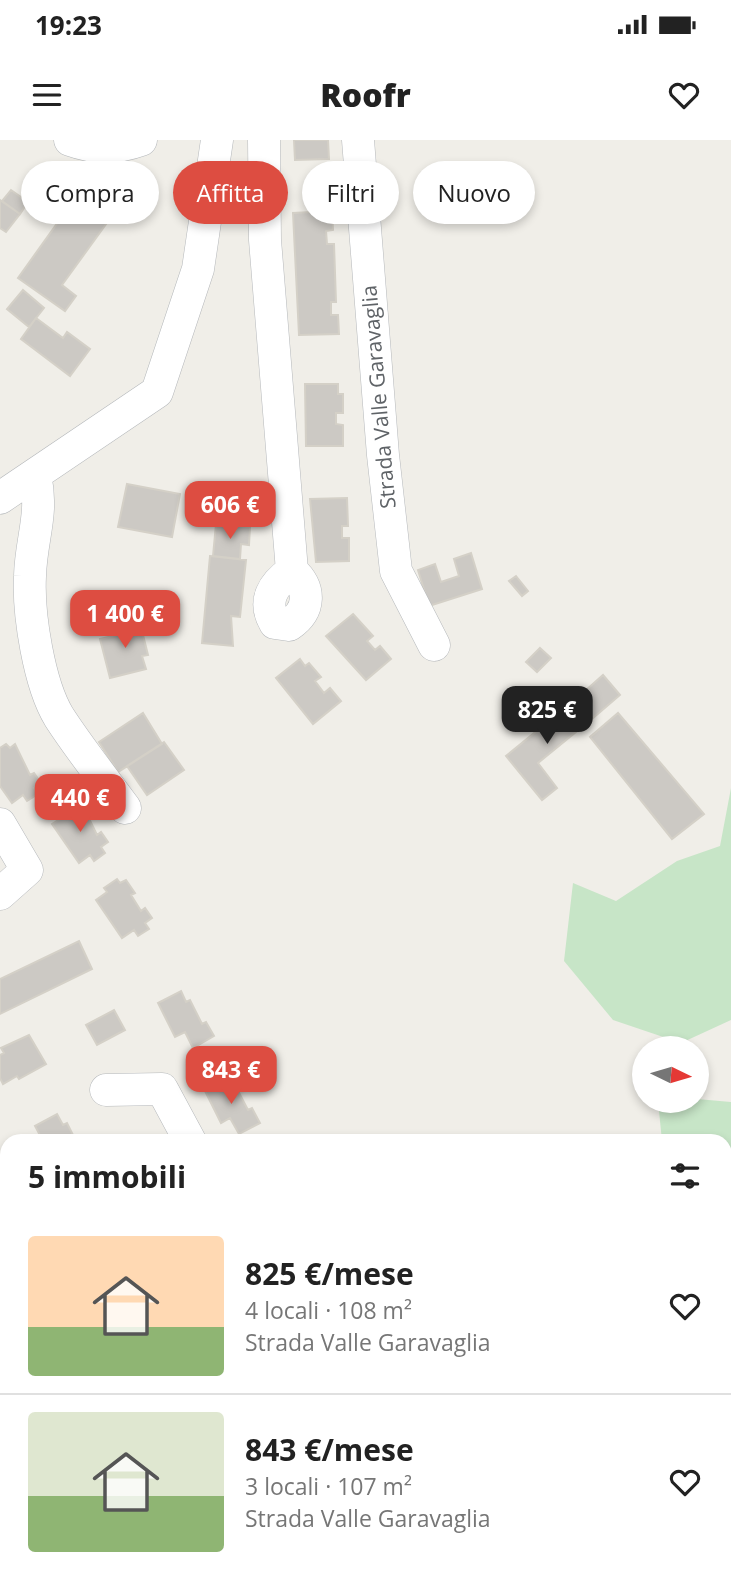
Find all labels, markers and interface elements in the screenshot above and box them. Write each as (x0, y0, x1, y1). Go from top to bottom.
text: 19:23 (35, 7, 102, 43)
text: Roofr (320, 73, 411, 116)
icon: menu (28, 76, 66, 114)
icon: heart (665, 76, 703, 114)
chip: Compra (21, 161, 159, 224)
chip: Affitta (173, 161, 288, 224)
chip: Filtri (302, 161, 399, 224)
chip: Nuovo (413, 161, 535, 224)
street label: Strada Valle Garavaglia (354, 284, 402, 510)
pin: 606 € (181, 482, 279, 541)
text: 606 € (201, 488, 259, 520)
pin: 1 400 € (60, 590, 190, 650)
text: 1 400 € (86, 597, 164, 629)
pin: 825 € (498, 686, 596, 746)
text: 825 € (518, 693, 576, 725)
pin: 440 € (31, 774, 129, 834)
text: 440 € (51, 781, 109, 813)
north arrow (632, 1036, 709, 1113)
map controls (632, 1036, 709, 1113)
pin: 843 € (182, 1046, 280, 1106)
text: 843 € (202, 1053, 260, 1085)
text: 5 immobili (28, 1156, 186, 1197)
icon: filters (666, 1157, 704, 1195)
text: 825 €/mese (245, 1253, 414, 1294)
icon: home (84, 1264, 168, 1348)
icon: heart (666, 1287, 704, 1325)
text: 4 locali · 108 m² (245, 1294, 412, 1326)
text: Strada Valle Garavaglia (245, 1326, 491, 1358)
text: 843 €/mese (245, 1429, 414, 1470)
icon: home (84, 1440, 168, 1524)
icon: heart (666, 1463, 704, 1501)
text: 3 locali · 107 m² (245, 1470, 412, 1502)
text: Strada Valle Garavaglia (245, 1502, 491, 1534)

